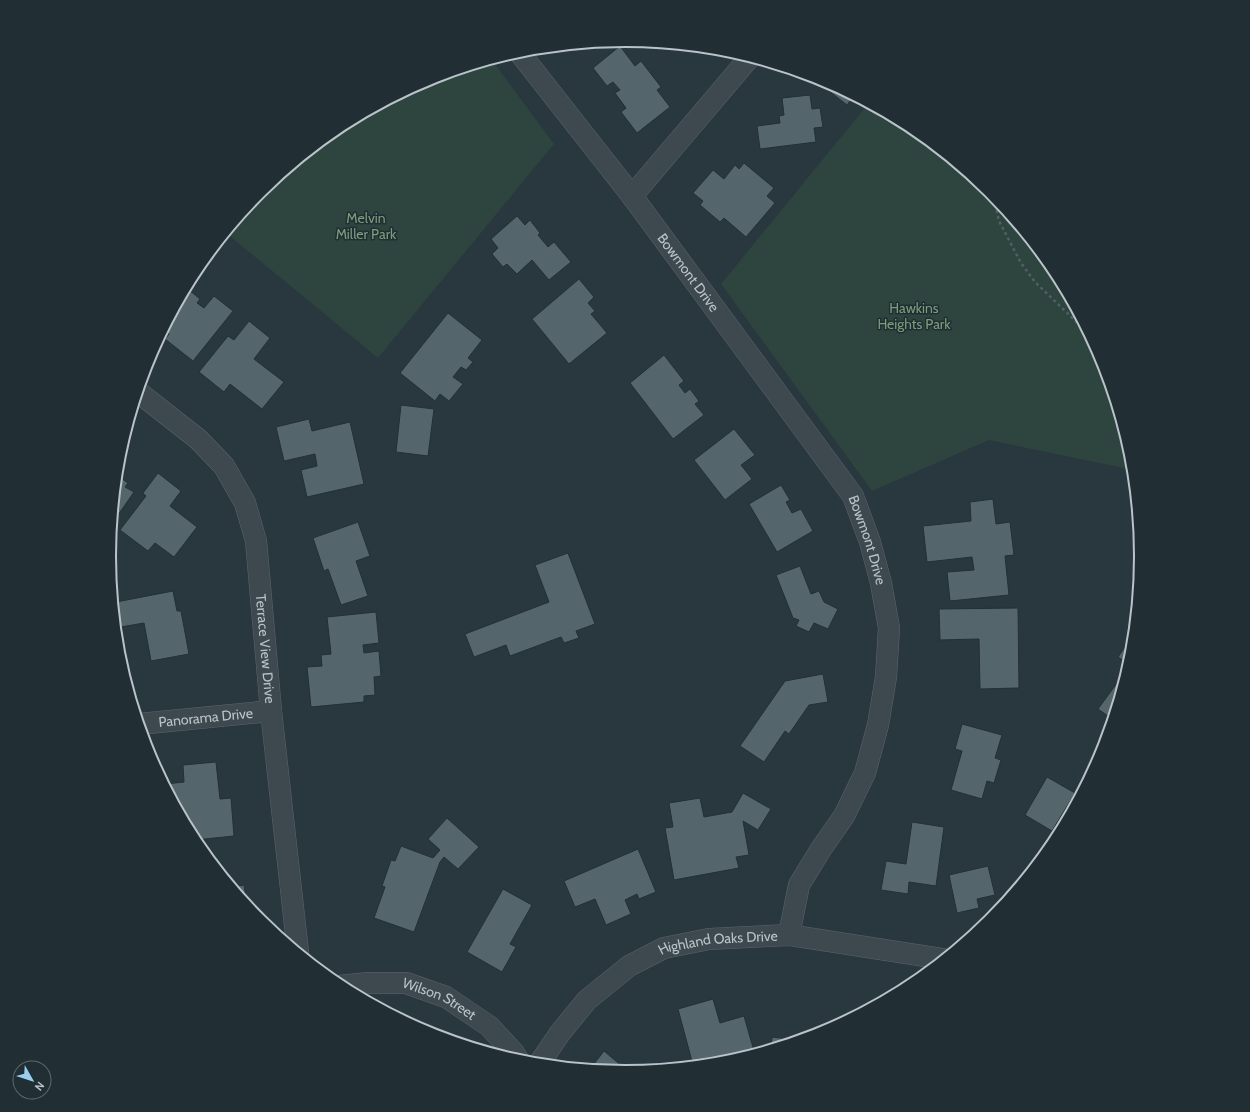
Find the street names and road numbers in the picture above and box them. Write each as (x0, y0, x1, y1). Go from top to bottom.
street label: Bowmont Drive (653, 230, 723, 315)
street label: Bowmont Drive (844, 493, 890, 587)
street label: Terrace View Drive (252, 593, 279, 704)
street label: Panorama Drive (158, 704, 254, 731)
street label: Highland Oaks Drive (655, 927, 778, 959)
street label: Wilson Street (400, 973, 480, 1024)

